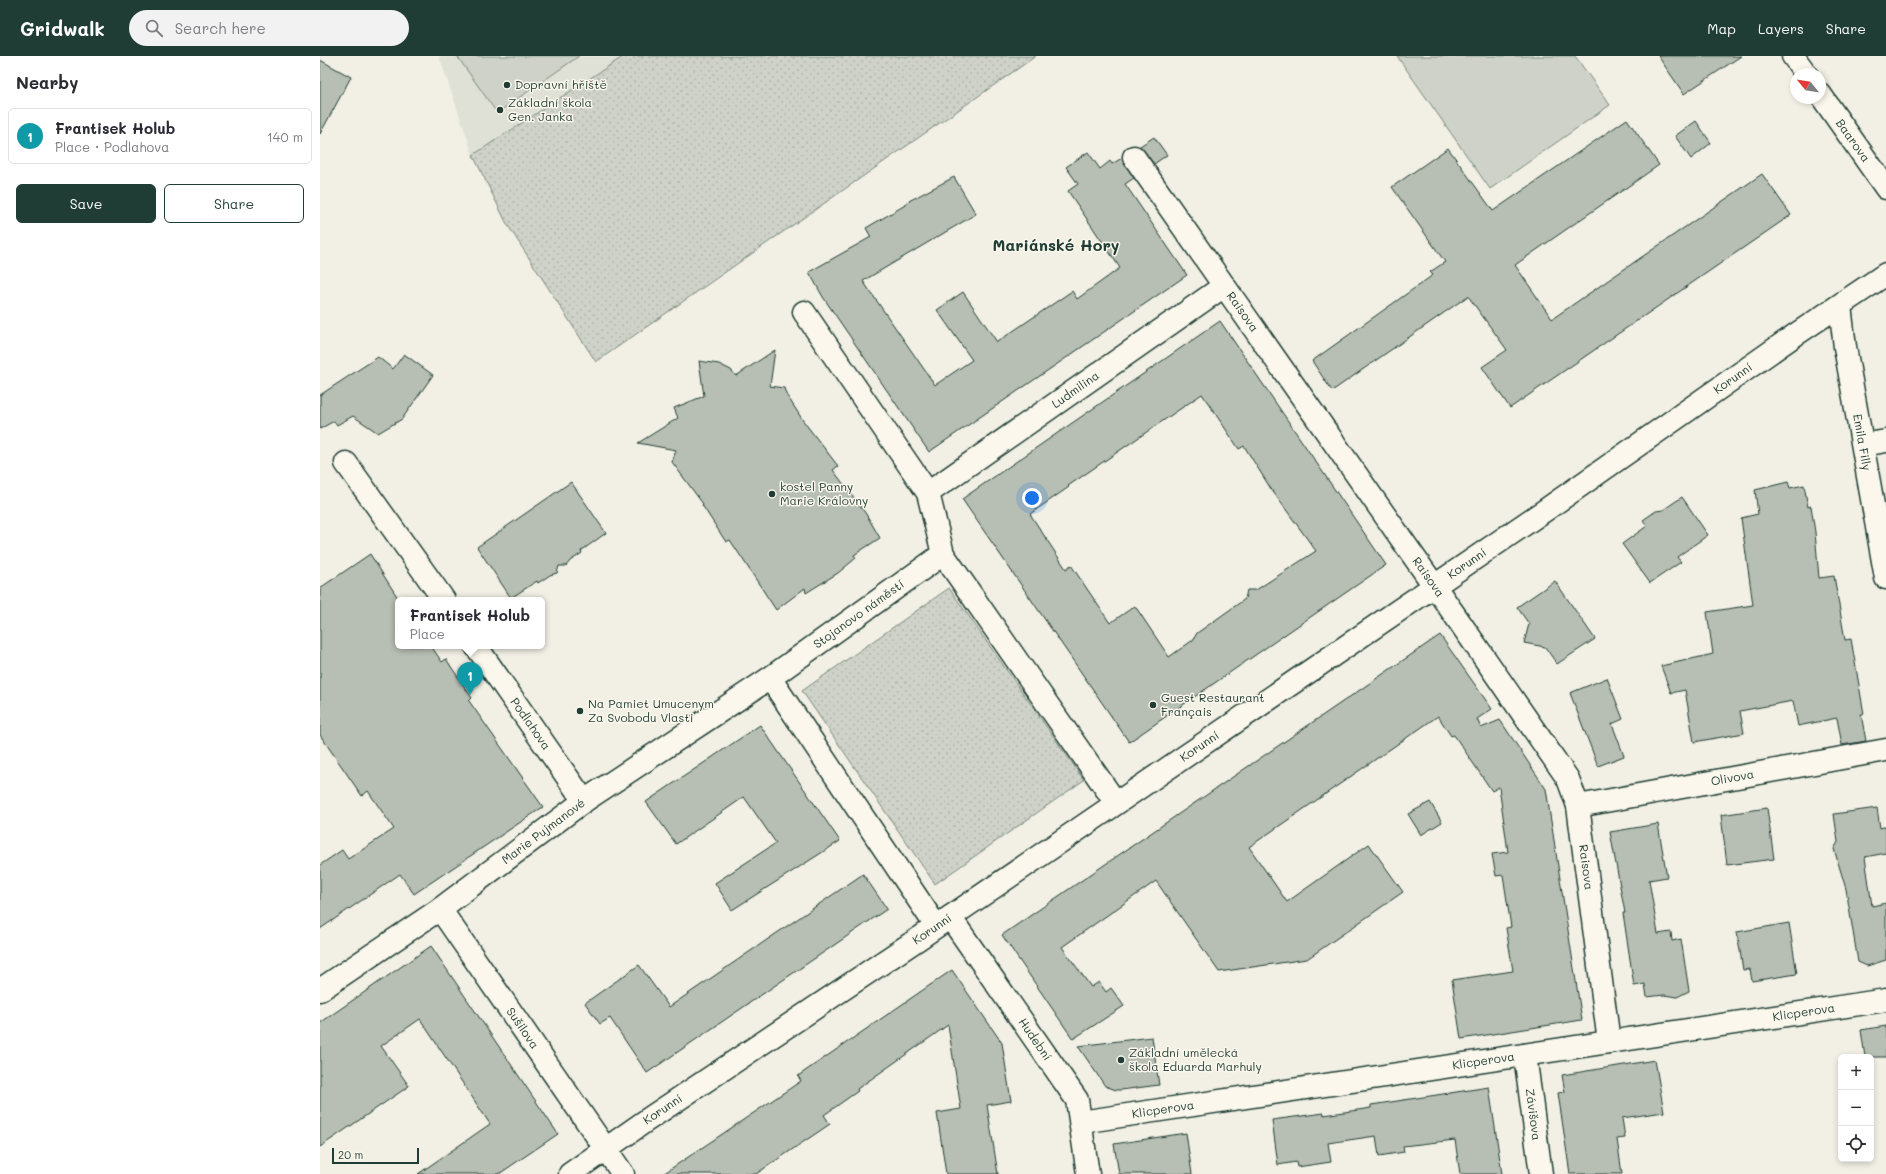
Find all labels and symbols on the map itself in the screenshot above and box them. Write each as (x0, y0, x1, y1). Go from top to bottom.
north arrow (1790, 68, 1826, 104)
place label: Dopravní hřiště (515, 76, 607, 92)
marker: Dopravní hřiště (502, 80, 512, 90)
place label: Základní škola Gen. Janka (508, 94, 592, 124)
marker: Základní škola Gen. Janka (495, 105, 505, 115)
street label: Baarova (1833, 115, 1874, 165)
district label: Mariánské Hory (992, 234, 1120, 255)
street label: Raisova (1224, 288, 1263, 335)
street label: Korunní (1710, 358, 1755, 397)
street label: Ludmilina (1048, 367, 1102, 411)
street label: Emila Filly (1850, 412, 1876, 472)
place label: kostel Panny Marie Královny (780, 478, 868, 508)
your location (1022, 488, 1042, 508)
marker: kostel Panny Marie Královny (767, 489, 777, 499)
street label: Korunní (1444, 544, 1489, 582)
street label: Raisova (1409, 553, 1449, 600)
street label: Stojanovo náměstí (810, 575, 907, 652)
pin: 1 (457, 662, 483, 695)
place label: Guest Restaurant Français (1161, 689, 1265, 719)
street label: Podlahova (507, 694, 555, 753)
place label: Na Pamiet Umucenym Za Svobodu Vlasti (588, 695, 714, 725)
marker: Guest Restaurant Français (1148, 700, 1158, 710)
marker: Na Pamiet Umucenym Za Svobodu Vlasti (575, 706, 585, 716)
street label: Korunní (1176, 726, 1222, 765)
street label: Olivova (1709, 765, 1755, 789)
street label: Marie Pujmanové (498, 794, 588, 867)
street label: Raisova (1576, 843, 1598, 891)
street label: Korunní (909, 909, 954, 948)
street label: Klicperova (1771, 999, 1836, 1024)
street label: Sušilova (503, 1004, 543, 1052)
street label: Hudební (1015, 1014, 1056, 1063)
place label: Základní umělecká škola Eduarda Marhuly (1129, 1044, 1262, 1074)
street label: Klicperova (1451, 1047, 1516, 1073)
marker: Základní umělecká škola Eduarda Marhuly (1116, 1055, 1126, 1065)
street label: Závišova (1523, 1087, 1545, 1141)
street label: Korunní (639, 1090, 685, 1128)
street label: Klicperova (1131, 1096, 1195, 1121)
scale bar (332, 1146, 419, 1165)

